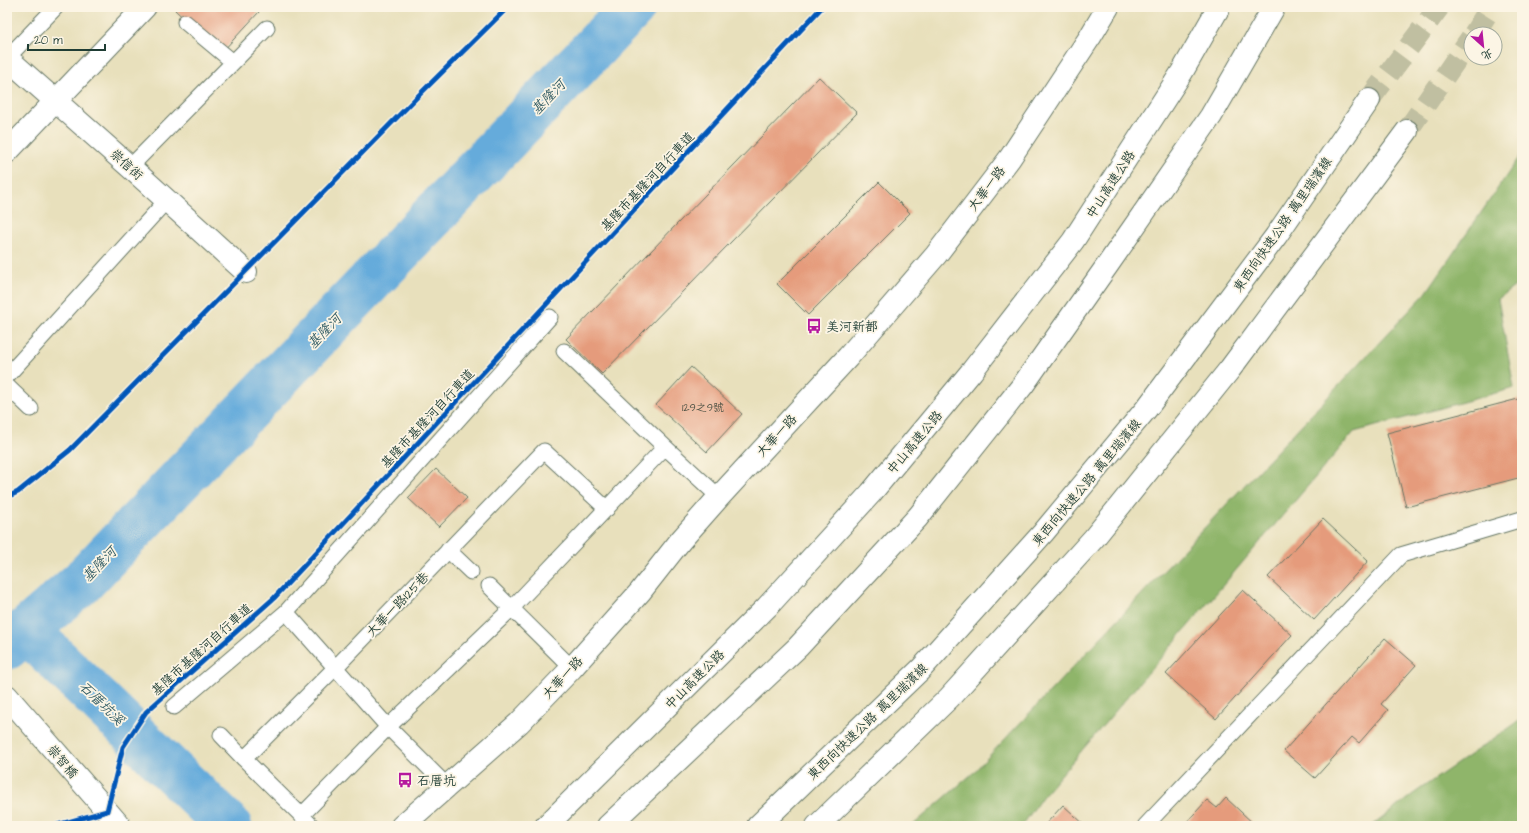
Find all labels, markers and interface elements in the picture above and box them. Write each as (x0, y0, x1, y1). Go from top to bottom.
scale bar (28, 26, 105, 52)
north arrow (1463, 26, 1503, 66)
text: 20 m (34, 32, 63, 49)
text: 北 (1479, 45, 1496, 64)
water label: 基隆河 (527, 74, 572, 120)
street label: 基隆市基隆河自行車道 (597, 128, 699, 235)
street label: 崇信街 (106, 145, 147, 184)
street label: 中山高速公路 (1082, 147, 1140, 222)
street label: 東西向快速公路 萬里瑞濱線 (1229, 153, 1336, 296)
street label: 大華一路 (964, 162, 1010, 215)
water label: 基隆河 (303, 308, 348, 354)
bus stop icon: 美河新都 (805, 317, 823, 335)
place label: 美河新都 (826, 318, 878, 336)
street label: 基隆市基隆河自行車道 (377, 365, 479, 472)
house number: 129之9號 (682, 400, 724, 415)
street label: 中山高速公路 (883, 407, 947, 478)
street label: 大華一路 (752, 411, 801, 461)
street label: 東西向快速公路 萬里瑞濱線 (1028, 415, 1145, 550)
water label: 基隆河 (78, 541, 123, 587)
street label: 大華一路125巷 (362, 568, 433, 641)
street label: 基隆市基隆河自行車道 (147, 600, 256, 700)
street label: 中山高速公路 (661, 646, 729, 714)
street label: 大華一路 (538, 653, 587, 703)
street label: 東西向快速公路 萬里瑞濱線 (803, 659, 932, 784)
water label: 石厝坑溪 (74, 677, 129, 731)
street label: 崇智橋 (43, 741, 82, 782)
bus stop icon: 石厝坑 (396, 771, 414, 789)
place label: 石厝坑 (417, 772, 456, 790)

